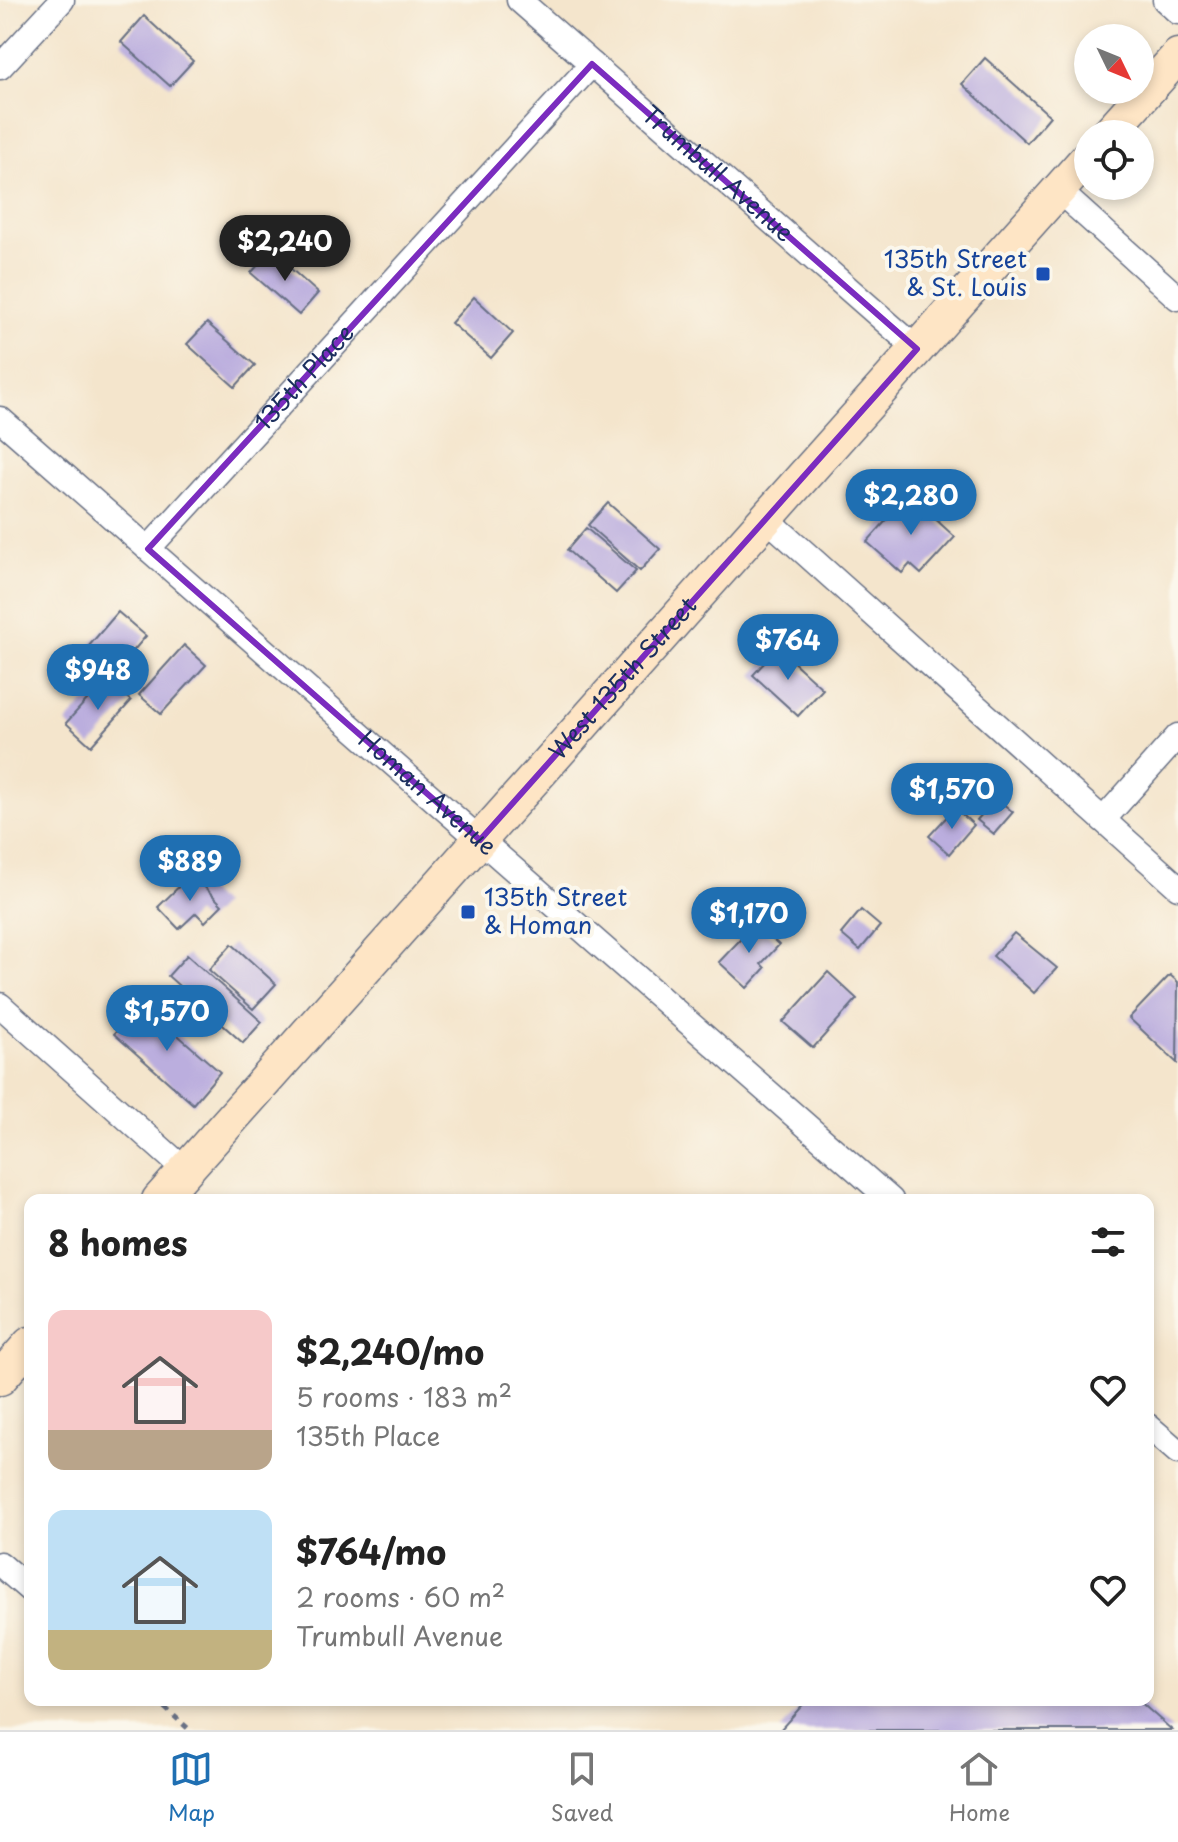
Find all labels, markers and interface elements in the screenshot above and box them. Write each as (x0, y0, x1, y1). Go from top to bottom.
north arrow (1074, 24, 1154, 104)
map controls (1074, 24, 1154, 200)
street label: Trumbull Avenue (635, 96, 803, 249)
button: locate (1074, 120, 1154, 200)
pin: $2,240 (220, 215, 350, 283)
text: $2,240 (237, 221, 333, 260)
place label: 135th Street & St. Louis (884, 240, 1027, 304)
marker: 135th Street & St. Louis (1034, 265, 1052, 283)
street label: 135th Place (245, 315, 361, 438)
pin: $2,280 (846, 469, 976, 537)
text: $2,280 (864, 475, 958, 514)
street label: West 135th Street (539, 588, 704, 767)
pin: $764 (741, 614, 835, 682)
text: $764 (755, 620, 821, 659)
pin: $948 (51, 644, 145, 712)
text: $948 (65, 650, 131, 689)
street label: Homan Avenue (351, 721, 506, 863)
pin: $1,570 (887, 763, 1017, 831)
text: $1,570 (909, 769, 995, 808)
pin: $889 (143, 835, 237, 903)
text: $889 (158, 841, 222, 880)
place label: 135th Street & Homan (484, 878, 627, 942)
pin: $1,170 (684, 887, 814, 955)
text: $1,170 (709, 893, 789, 932)
marker: 135th Street & Homan (459, 903, 477, 921)
pin: $1,570 (102, 985, 232, 1053)
text: $1,570 (124, 991, 210, 1030)
text: 8 homes (48, 1216, 188, 1268)
icon: filters (1086, 1220, 1130, 1264)
text: $2,240/mo (296, 1325, 484, 1377)
icon: home (112, 1342, 208, 1438)
icon: heart (1086, 1368, 1130, 1412)
text: 5 rooms · 183 m² (296, 1377, 512, 1416)
text: 135th Place (296, 1416, 440, 1455)
text: $764/mo (296, 1525, 446, 1577)
icon: home (112, 1542, 208, 1638)
icon: heart (1086, 1568, 1130, 1612)
text: 2 rooms · 60 m² (296, 1577, 505, 1616)
text: Trumbull Avenue (296, 1616, 503, 1655)
tab: Map (168, 1747, 215, 1828)
tab: Saved (551, 1747, 613, 1828)
tab: Home (949, 1747, 1010, 1828)

